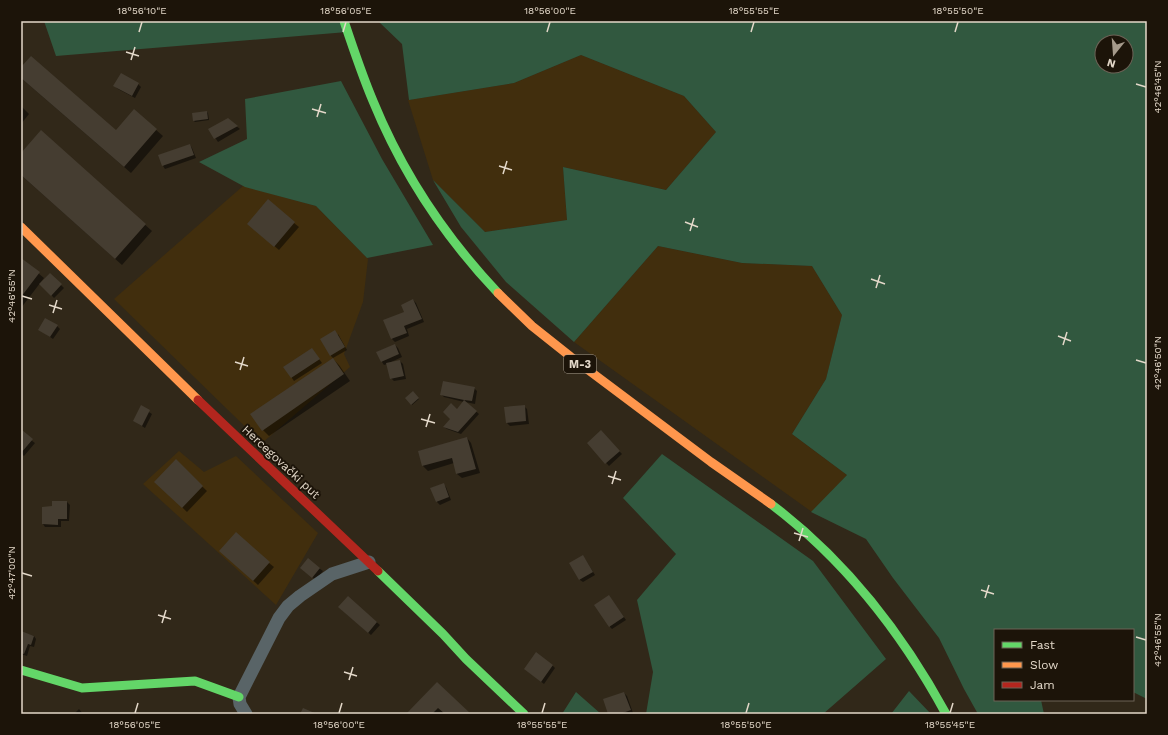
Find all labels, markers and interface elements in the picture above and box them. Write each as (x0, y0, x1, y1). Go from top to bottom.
text: 18°56'10"E (117, 5, 167, 16)
text: 18°56'05"E (320, 5, 372, 16)
text: 18°56'00"E (524, 5, 576, 16)
text: 18°55'55"E (729, 5, 779, 16)
text: 18°55'50"E (932, 5, 984, 16)
north arrow (1094, 34, 1134, 74)
text: N (1105, 56, 1117, 70)
text: 42°46'45"N (1152, 60, 1163, 114)
text: 42°46'55"N (6, 269, 17, 323)
text: 42°46'50"N (1152, 336, 1163, 390)
road number: M-3 (564, 355, 596, 373)
street label: Hercegovački put (239, 422, 323, 502)
text: 42°47'00"N (6, 546, 17, 600)
text: 42°46'55"N (1152, 613, 1163, 667)
legend (994, 629, 1134, 701)
text: Fast (1030, 638, 1055, 652)
text: Slow (1030, 658, 1058, 672)
text: Jam (1030, 678, 1055, 692)
text: 18°56'05"E (109, 719, 161, 730)
text: 18°56'00"E (313, 719, 365, 730)
text: 18°55'55"E (517, 719, 567, 730)
text: 18°55'50"E (720, 719, 772, 730)
text: 18°55'45"E (925, 719, 975, 730)

